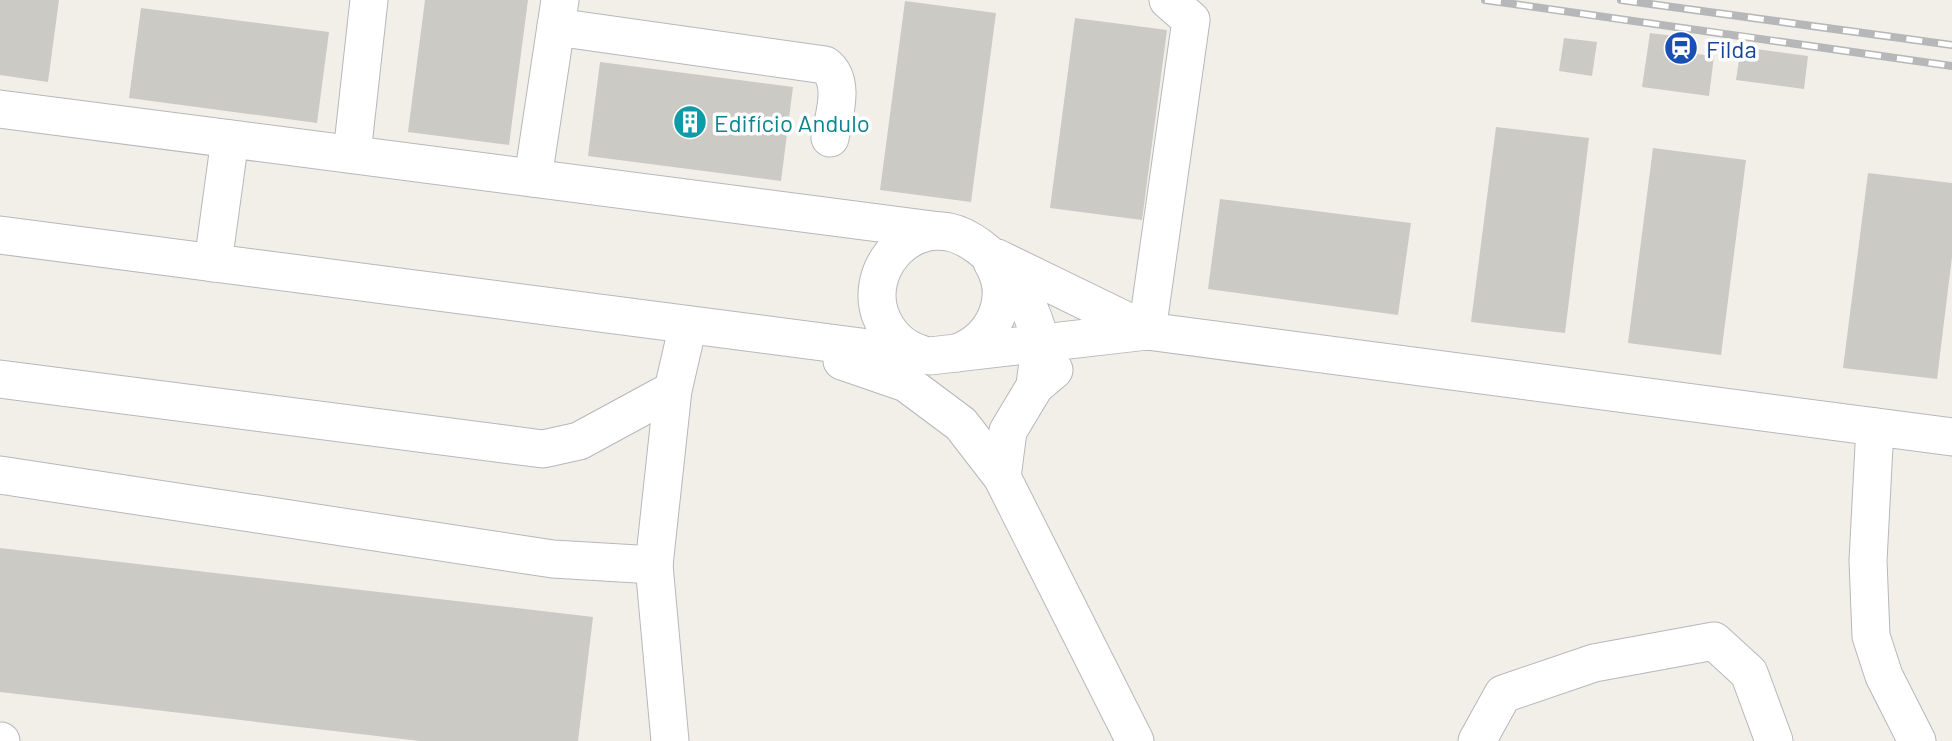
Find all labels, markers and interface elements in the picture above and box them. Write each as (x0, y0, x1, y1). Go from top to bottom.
station icon: Filda (1662, 29, 1700, 67)
place label: Filda (1706, 34, 1757, 63)
building icon: Edifício Andulo (671, 103, 709, 141)
place label: Edifício Andulo (714, 108, 870, 137)

